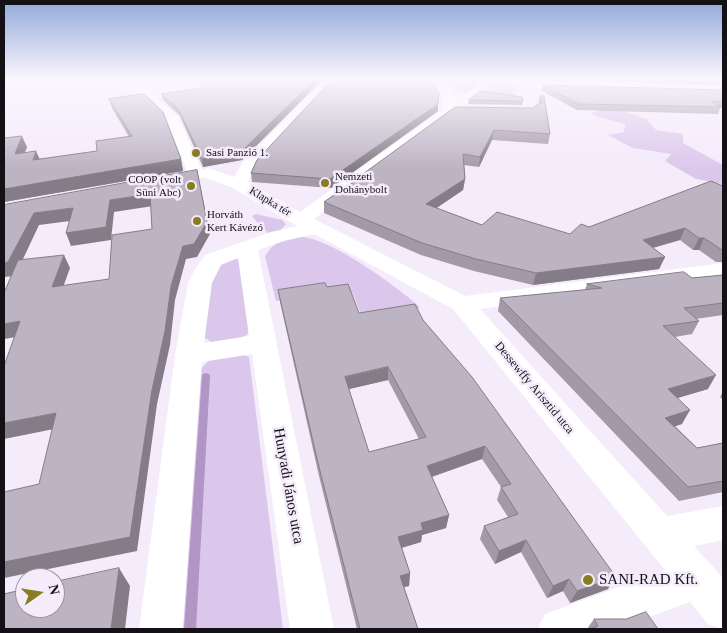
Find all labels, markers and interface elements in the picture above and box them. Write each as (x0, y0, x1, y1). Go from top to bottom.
place label: Sasi Panzió 1. (206, 146, 268, 160)
marker: Sasi Panzió 1. (190, 147, 202, 159)
place label: Nemzeti Dohánybolt (335, 170, 387, 196)
place label: COOP (volt Süni Abc) (128, 173, 181, 199)
marker: Nemzeti Dohánybolt (319, 177, 331, 189)
marker: COOP (volt Süni Abc) (185, 180, 197, 192)
street label: Klapka tér (247, 184, 293, 220)
place label: Horváth Kert Kávézó (207, 208, 263, 234)
marker: Horváth Kert Kávézó (191, 215, 203, 227)
street label: Dessewffy Arisztid utca (491, 339, 577, 437)
street label: Hunyadi János utca (269, 427, 307, 545)
north arrow (15, 568, 65, 618)
place label: SANI-RAD Kft. (599, 571, 698, 589)
marker: SANI-RAD Kft. (581, 573, 595, 587)
text: N (46, 583, 63, 596)

